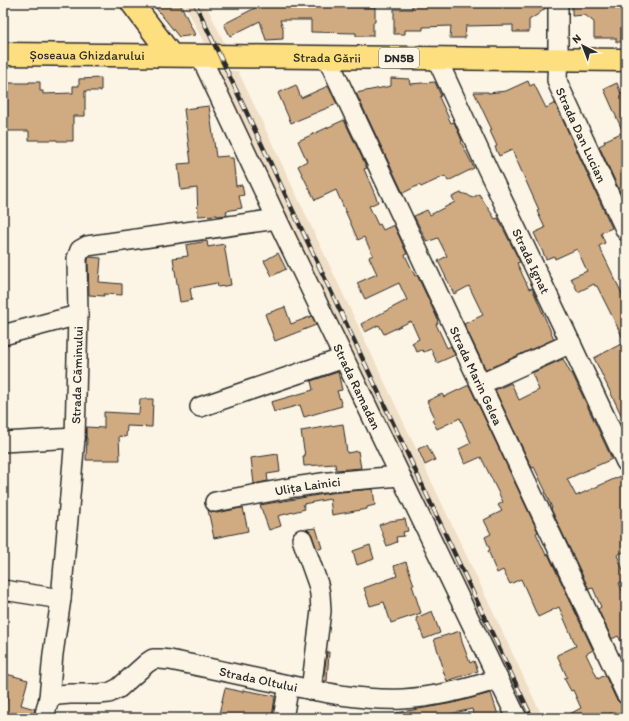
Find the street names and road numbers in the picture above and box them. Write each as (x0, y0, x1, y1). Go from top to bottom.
street label: Șoseaua Ghizdarului (30, 47, 145, 63)
road number: DN5B (379, 48, 419, 68)
street label: Strada Gării (293, 50, 361, 66)
street label: Strada Dan Lucian (553, 85, 610, 185)
street label: Strada Ignat (509, 226, 553, 296)
street label: Strada Marin Gelea (446, 324, 506, 428)
street label: Strada Căminului (68, 326, 86, 424)
street label: Strada Ramadan (330, 341, 384, 433)
street label: Ulița Lainici (273, 474, 341, 499)
street label: Strada Oltului (218, 664, 299, 695)

